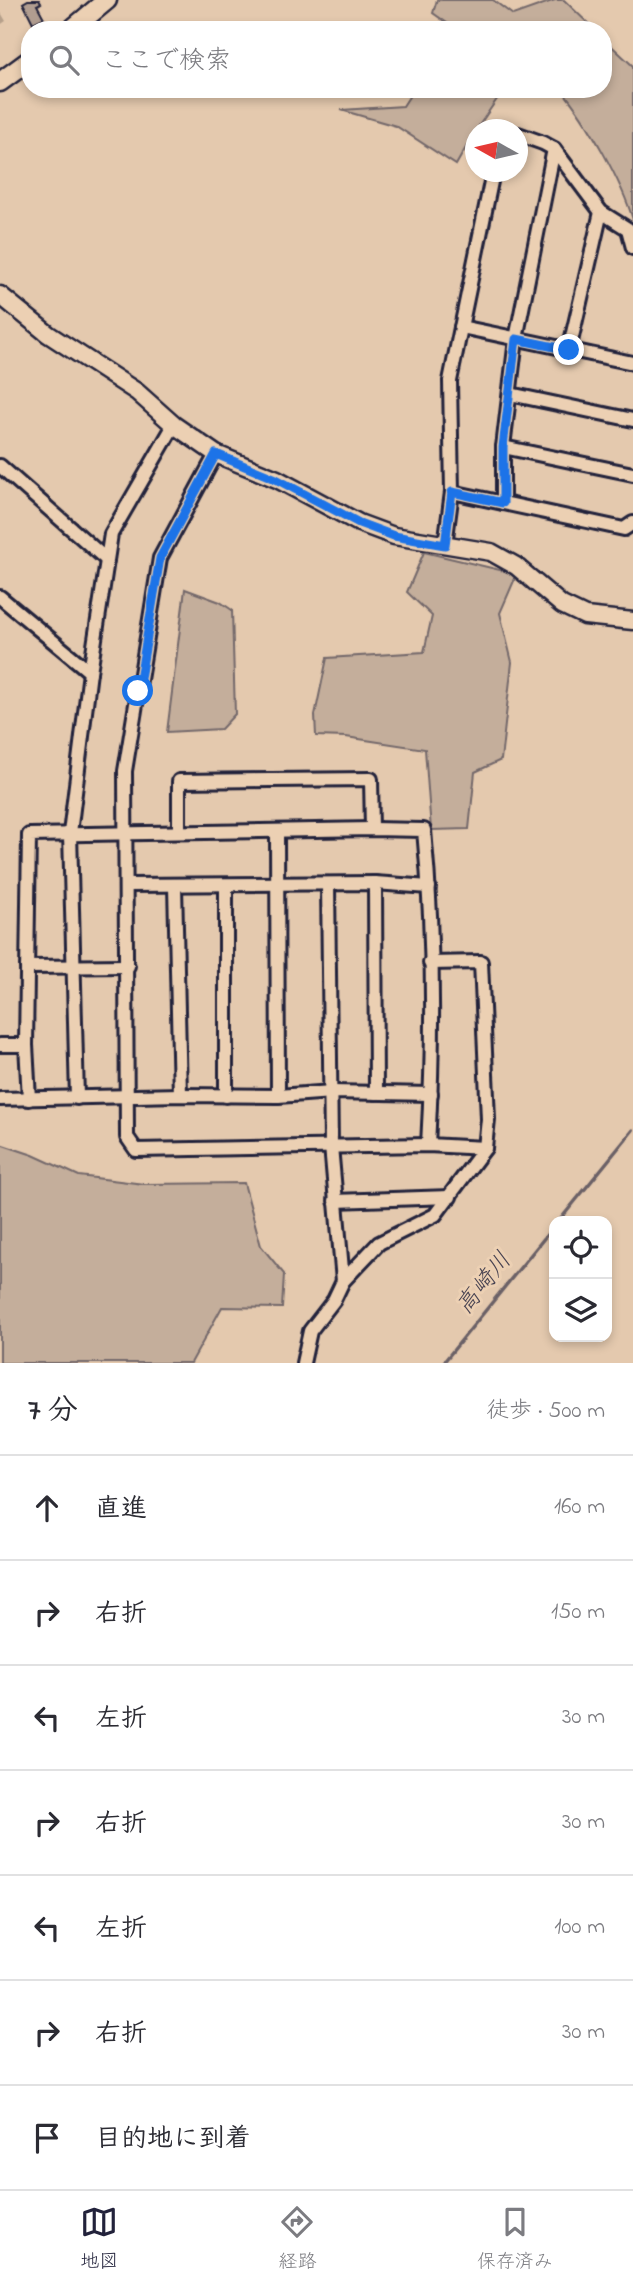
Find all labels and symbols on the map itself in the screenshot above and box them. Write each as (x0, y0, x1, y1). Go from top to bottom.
north arrow (465, 119, 528, 182)
route end (553, 334, 584, 365)
route start (122, 675, 153, 706)
water label: 高崎川 (449, 1245, 521, 1323)

